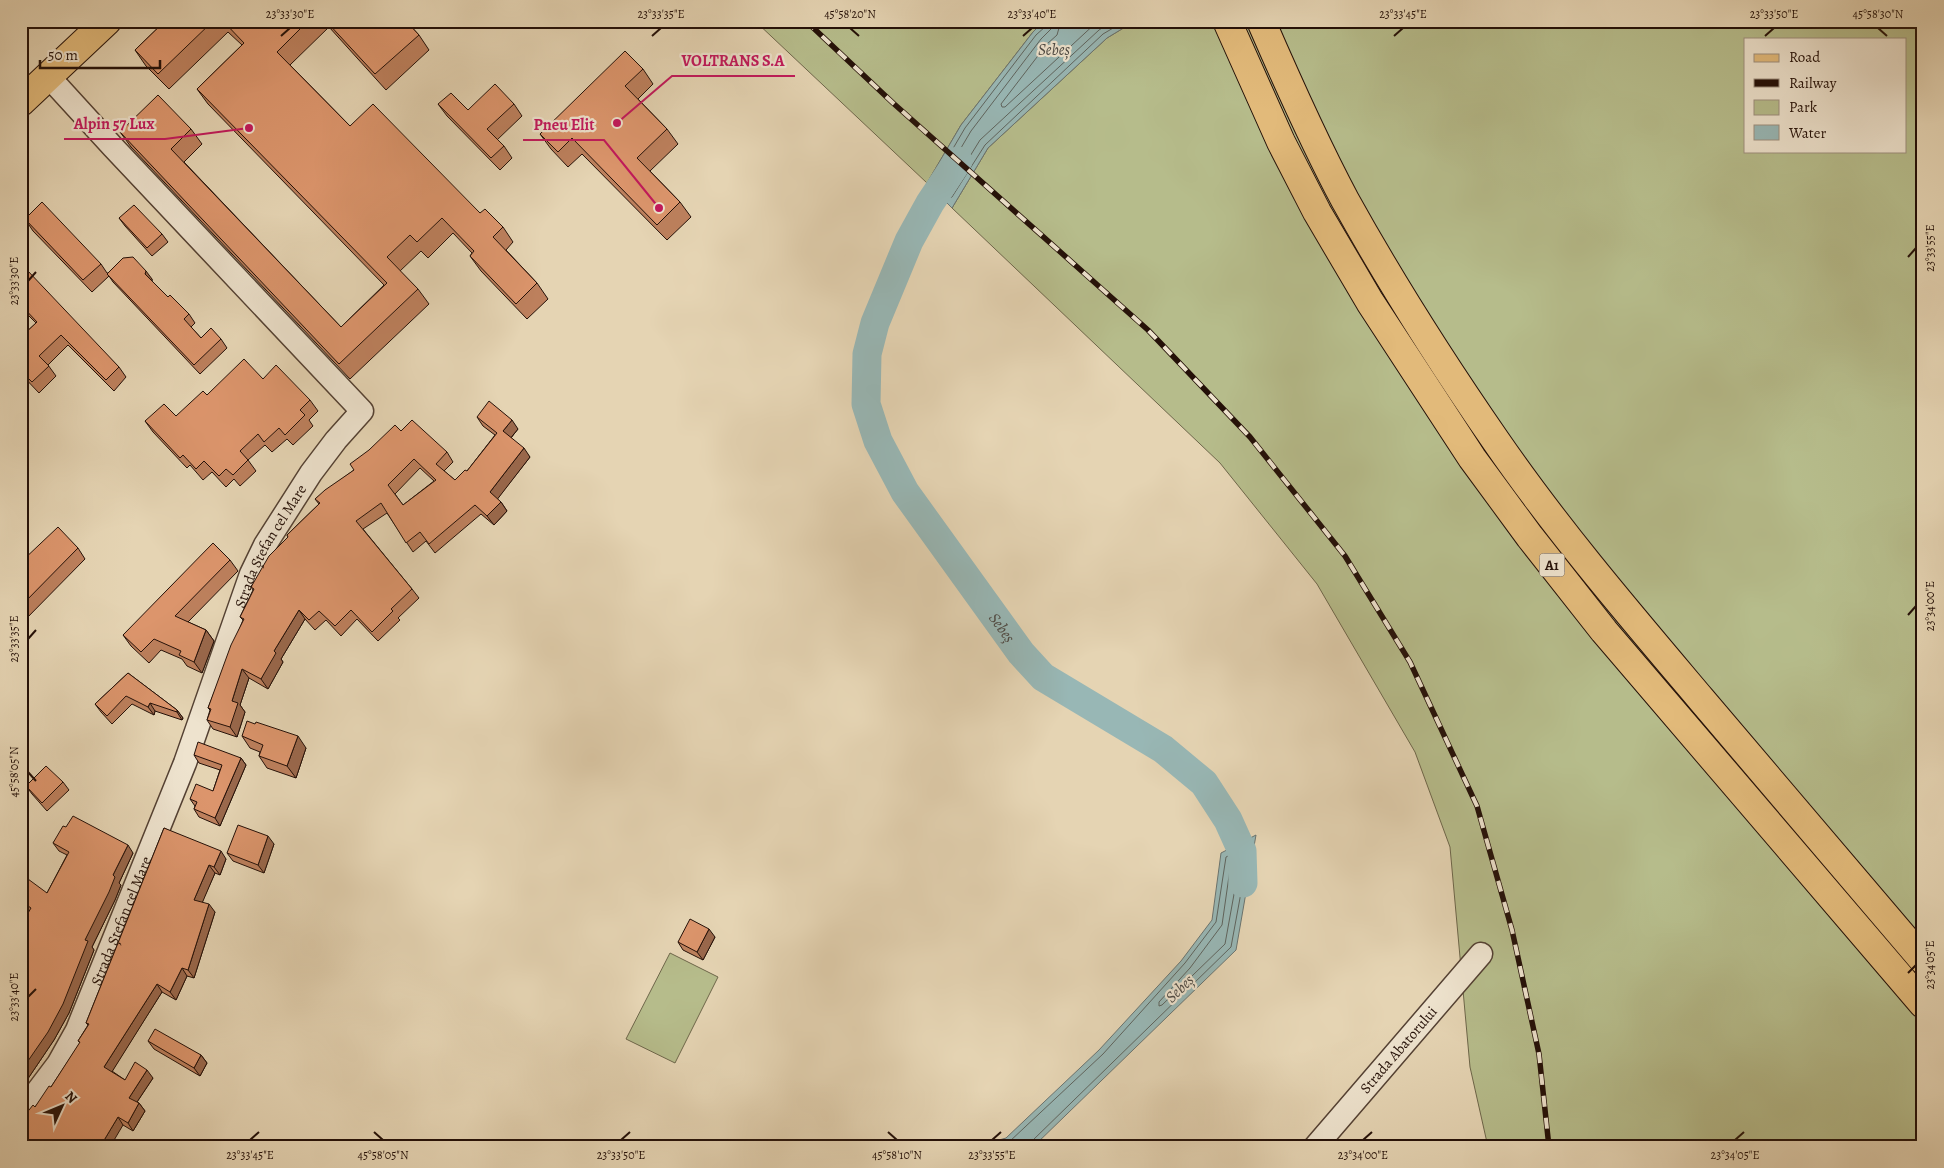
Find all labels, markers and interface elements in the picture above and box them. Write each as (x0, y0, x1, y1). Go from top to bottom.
text: 23°33'30"E (266, 6, 314, 22)
text: 23°33'35"E (637, 6, 685, 22)
text: 45°58'20"N (824, 6, 876, 22)
text: 23°33'40"E (1008, 6, 1056, 22)
text: 23°33'45"E (1379, 6, 1427, 22)
text: 23°33'50"E (1750, 6, 1798, 22)
text: 45°58'30"N (1853, 6, 1904, 22)
scale bar (40, 38, 160, 70)
legend (1744, 38, 1906, 152)
water label: Sebeș (1038, 39, 1071, 61)
text: 50 m (48, 45, 78, 65)
callout: VOLTRANS S.A (672, 45, 795, 76)
text: Road (1789, 47, 1821, 67)
text: VOLTRANS S.A (681, 50, 785, 72)
text: Railway (1789, 73, 1837, 93)
text: Park (1789, 97, 1818, 117)
callout: Alpin 57 Lux (64, 108, 165, 139)
callout: Pneu Elit (523, 109, 604, 140)
text: Alpin 57 Lux (73, 113, 154, 135)
text: Pneu Elit (534, 114, 595, 136)
text: Water (1788, 123, 1826, 143)
text: 23°33'55"E (1922, 224, 1938, 272)
text: 23°33'30"E (6, 257, 22, 305)
street label: Strada Ștefan cel Mare (230, 480, 311, 611)
road number: A1 (1540, 554, 1564, 576)
text: 23°34'00"E (1922, 581, 1938, 631)
water label: Sebeș (983, 608, 1020, 648)
text: 23°33'35"E (6, 615, 22, 663)
text: 45°58'05"N (6, 746, 22, 798)
street label: Strada Ștefan cel Mare (86, 853, 156, 988)
text: 23°34'05"E (1922, 940, 1938, 990)
water label: Sebeș (1161, 969, 1199, 1008)
text: 23°33'40"E (6, 973, 22, 1021)
street label: Strada Abatorului (1355, 1002, 1442, 1098)
north arrow (38, 1080, 88, 1130)
text: N (61, 1087, 81, 1108)
text: 23°33'45"E (226, 1147, 274, 1163)
text: 45°58'05"N (357, 1147, 409, 1163)
text: 23°33'50"E (597, 1147, 645, 1163)
text: 45°58'10"N (872, 1147, 922, 1163)
text: 23°33'55"E (968, 1147, 1016, 1163)
text: 23°34'00"E (1338, 1147, 1388, 1163)
text: 23°34'05"E (1710, 1147, 1760, 1163)

